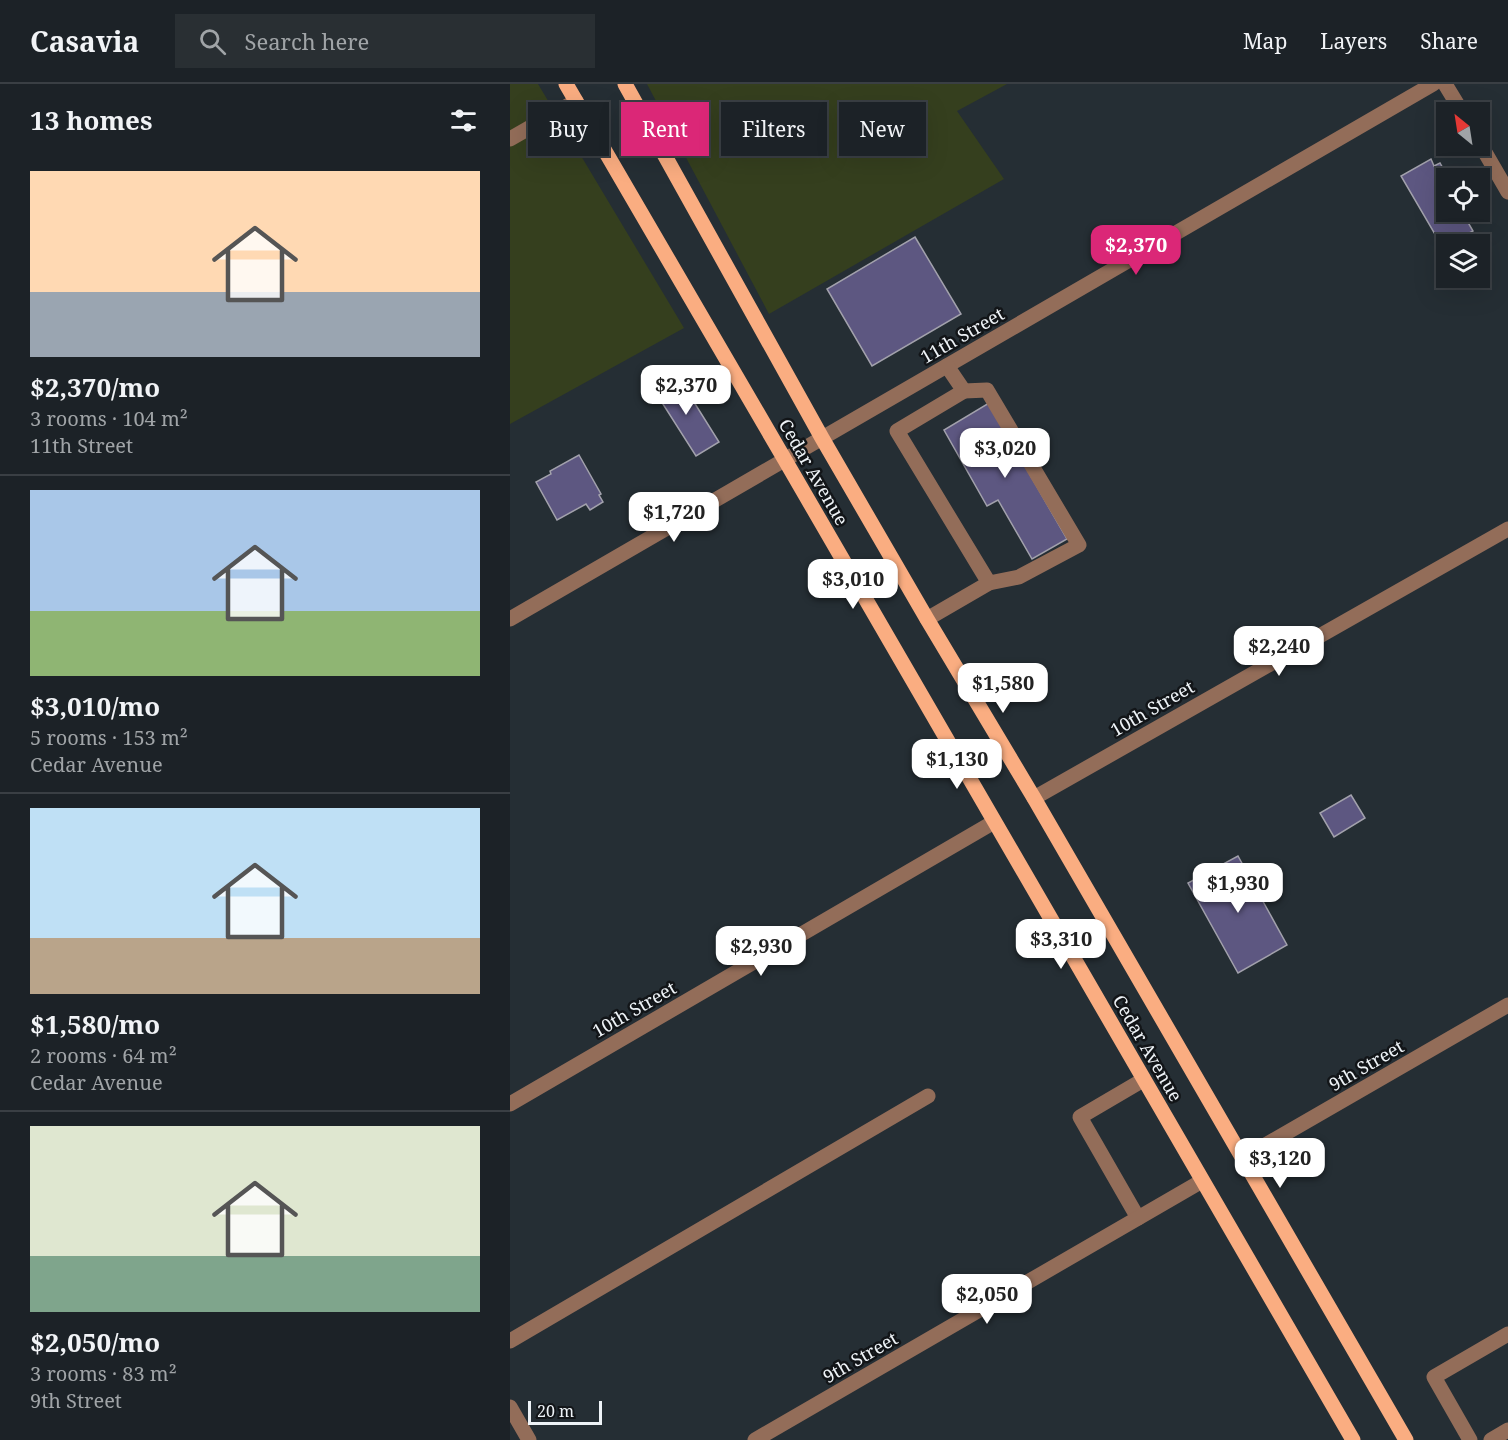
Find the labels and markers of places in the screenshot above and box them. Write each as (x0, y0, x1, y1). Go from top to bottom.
pin: $2,370 (1087, 225, 1185, 276)
pin: $2,370 (637, 365, 735, 416)
pin: $3,020 (956, 428, 1054, 479)
pin: $1,720 (625, 492, 723, 543)
pin: $3,010 (804, 559, 902, 610)
pin: $2,240 (1230, 626, 1328, 677)
pin: $1,580 (954, 663, 1052, 714)
pin: $1,130 (908, 739, 1006, 790)
pin: $1,930 (1189, 863, 1287, 914)
pin: $3,310 (1012, 919, 1110, 970)
pin: $2,930 (712, 926, 810, 977)
pin: $3,120 (1231, 1138, 1329, 1189)
pin: $2,050 (938, 1274, 1036, 1325)

